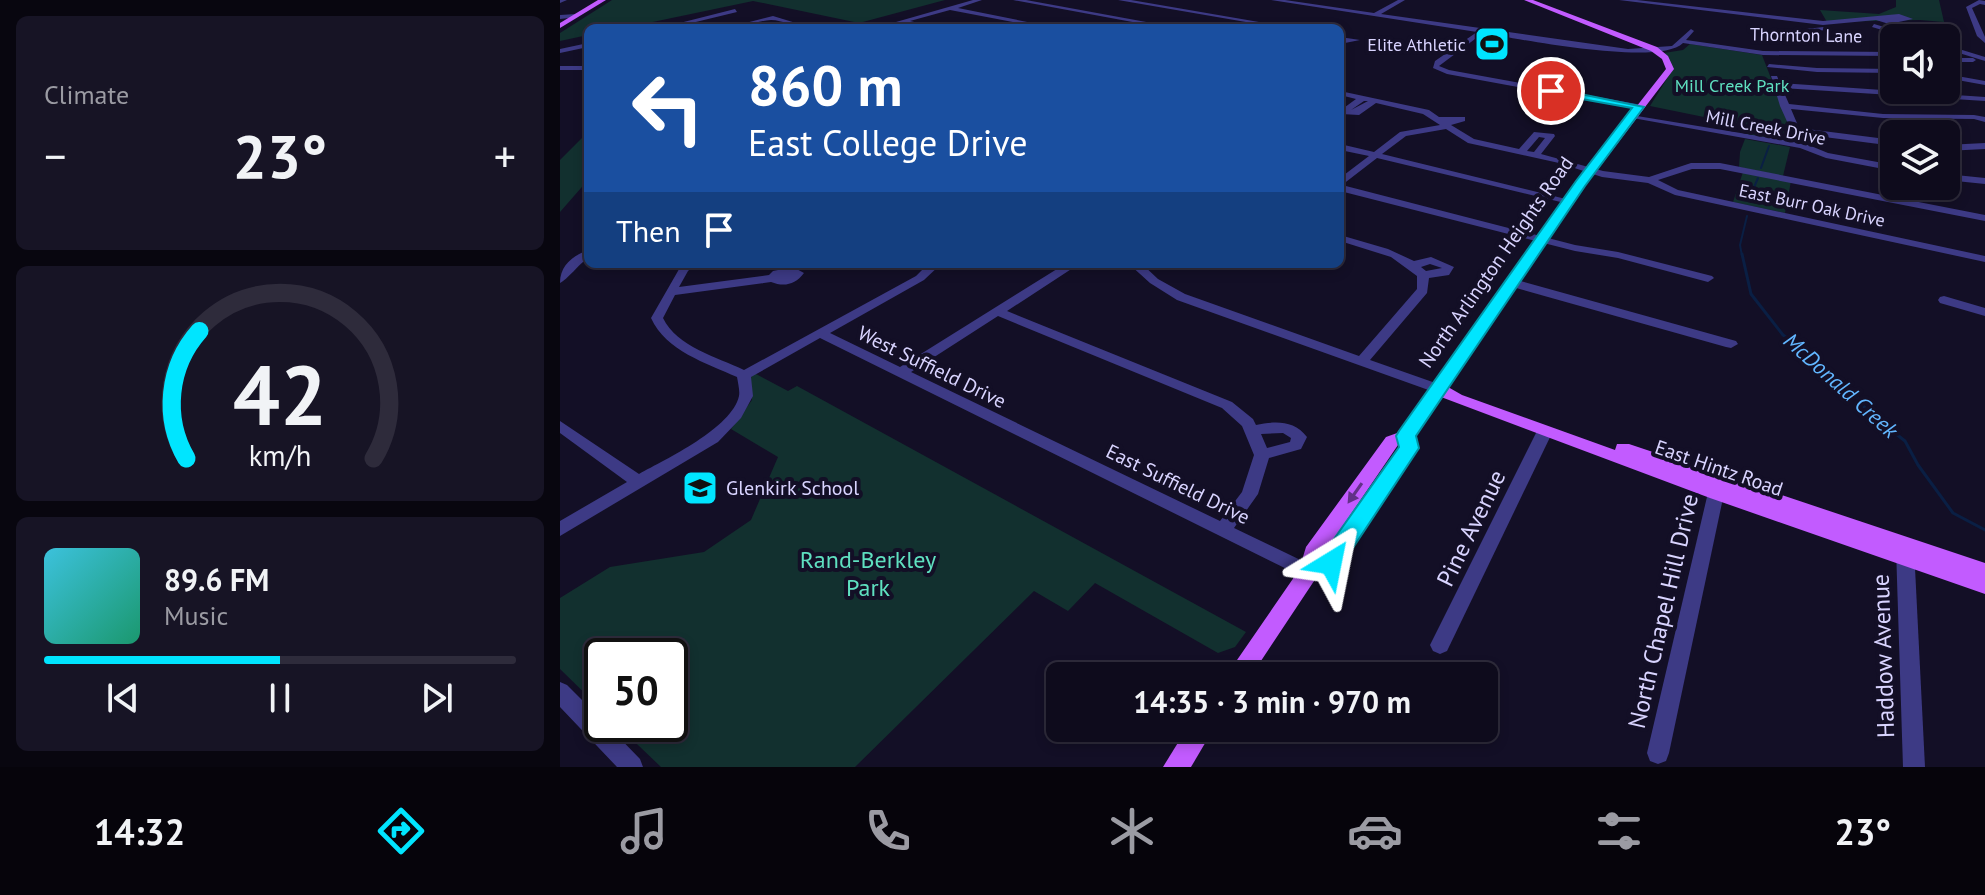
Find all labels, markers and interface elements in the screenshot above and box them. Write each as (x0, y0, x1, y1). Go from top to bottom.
street label: Thornton Lane (1750, 23, 1862, 47)
map controls (1880, 24, 1960, 200)
button: sound (1880, 24, 1960, 104)
sports icon: Elite Athletic (1473, 25, 1511, 63)
place label: Elite Athletic (1367, 33, 1466, 56)
text: 860 m (748, 49, 903, 121)
icon: left (616, 56, 720, 160)
pin (1517, 57, 1585, 125)
icon: arrive (1529, 69, 1573, 113)
park label: Mill Creek Park (1675, 74, 1790, 97)
text: Climate (44, 78, 129, 111)
street label: Mill Creek Drive (1704, 104, 1828, 150)
text: 23° (233, 117, 327, 195)
text: East College Drive (748, 119, 1028, 166)
button: layers (1880, 120, 1960, 200)
text: − (44, 127, 66, 184)
text: + (494, 127, 516, 184)
street label: North Arlington Heights Road (1413, 151, 1579, 373)
street label: East Burr Oak Drive (1737, 178, 1887, 232)
icon: arrive (697, 208, 741, 252)
text: Then (616, 211, 681, 250)
street label: West Suffield Drive (854, 320, 1010, 414)
water label: McDonald Creek (1778, 326, 1905, 444)
text: 42 (233, 340, 327, 448)
street label: East Hintz Road (1652, 434, 1786, 502)
text: km/h (249, 438, 311, 475)
street label: East Suffield Drive (1102, 438, 1254, 530)
street label: Pine Avenue (1430, 465, 1512, 591)
school or university icon: Glenkirk School (681, 469, 719, 507)
place label: Glenkirk School (726, 475, 859, 501)
one-way arrow (1348, 482, 1363, 503)
street label: North Chapel Hill Drive (1621, 491, 1705, 731)
position arrow (1289, 521, 1373, 605)
park label: Rand-Berkley Park (800, 544, 936, 603)
text: 89.6 FM (164, 560, 269, 599)
street label: Haddow Avenue (1865, 573, 1901, 739)
text: Music (164, 599, 228, 632)
speed limit sign: 50 (584, 638, 688, 742)
icon: previous (101, 676, 145, 720)
icon: pause (258, 676, 302, 720)
icon: next (415, 676, 459, 720)
text: 14:35 · 3 min · 970 m (1133, 682, 1411, 721)
icon: directions (373, 803, 429, 859)
icon: music (616, 803, 672, 859)
icon: phone (860, 803, 916, 859)
icon: climate (1104, 803, 1160, 859)
icon: car (1347, 803, 1403, 859)
icon: filters (1591, 803, 1647, 859)
text: 14:32 (94, 808, 185, 855)
text: 23° (1835, 808, 1891, 855)

